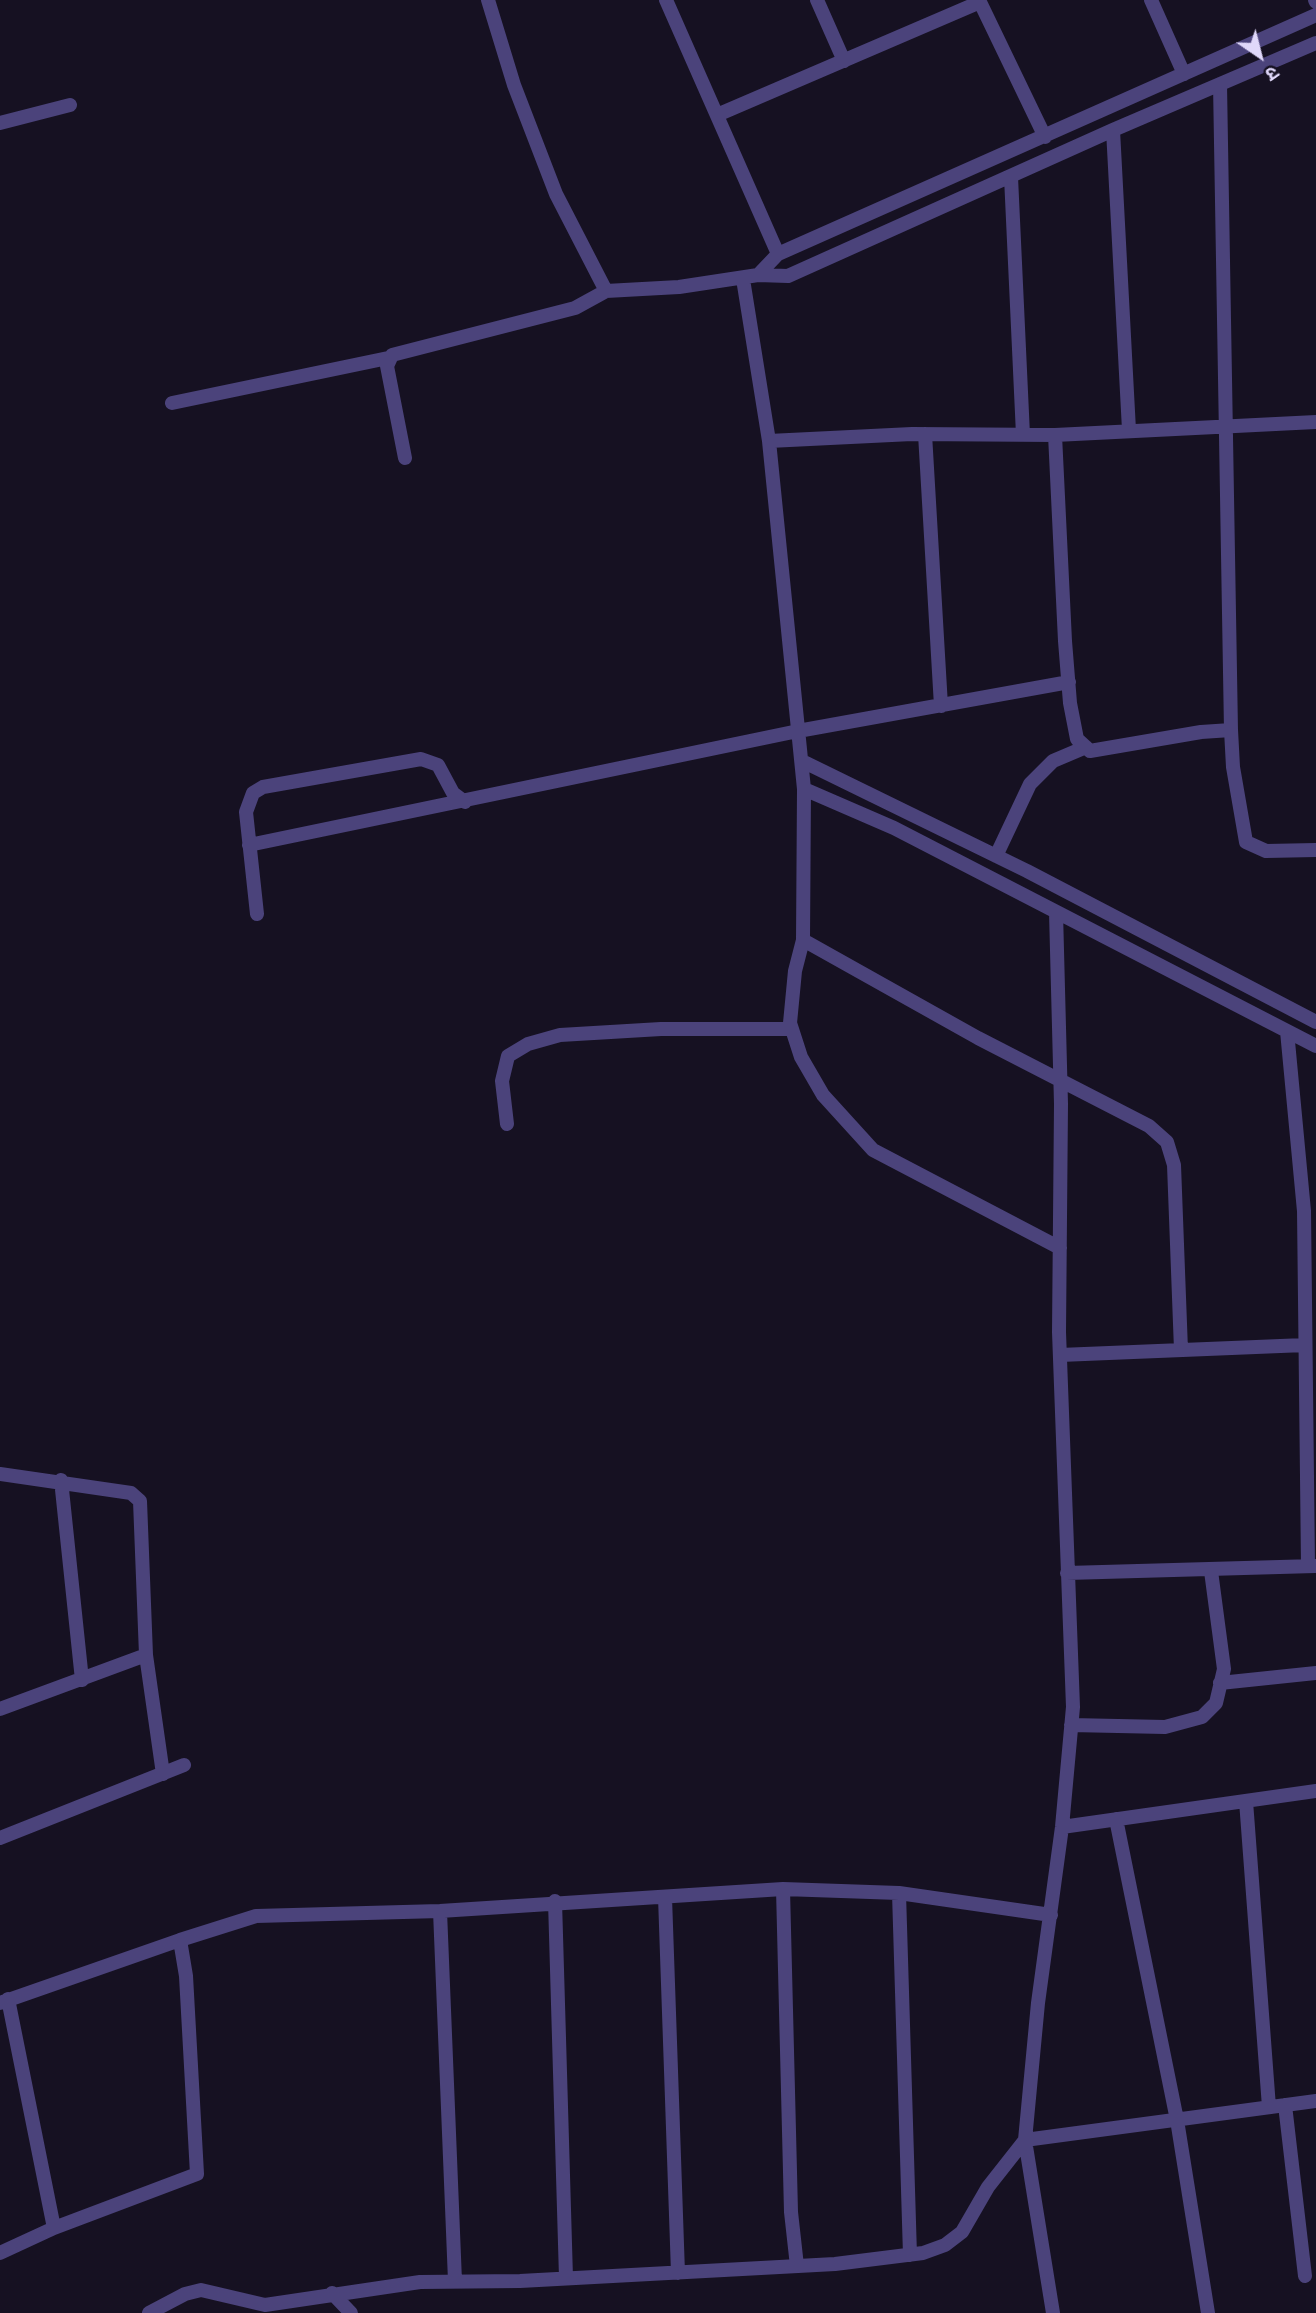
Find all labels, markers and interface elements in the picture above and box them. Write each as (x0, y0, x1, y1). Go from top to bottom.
north arrow (1225, 21, 1295, 91)
text: उ (1261, 60, 1283, 86)

